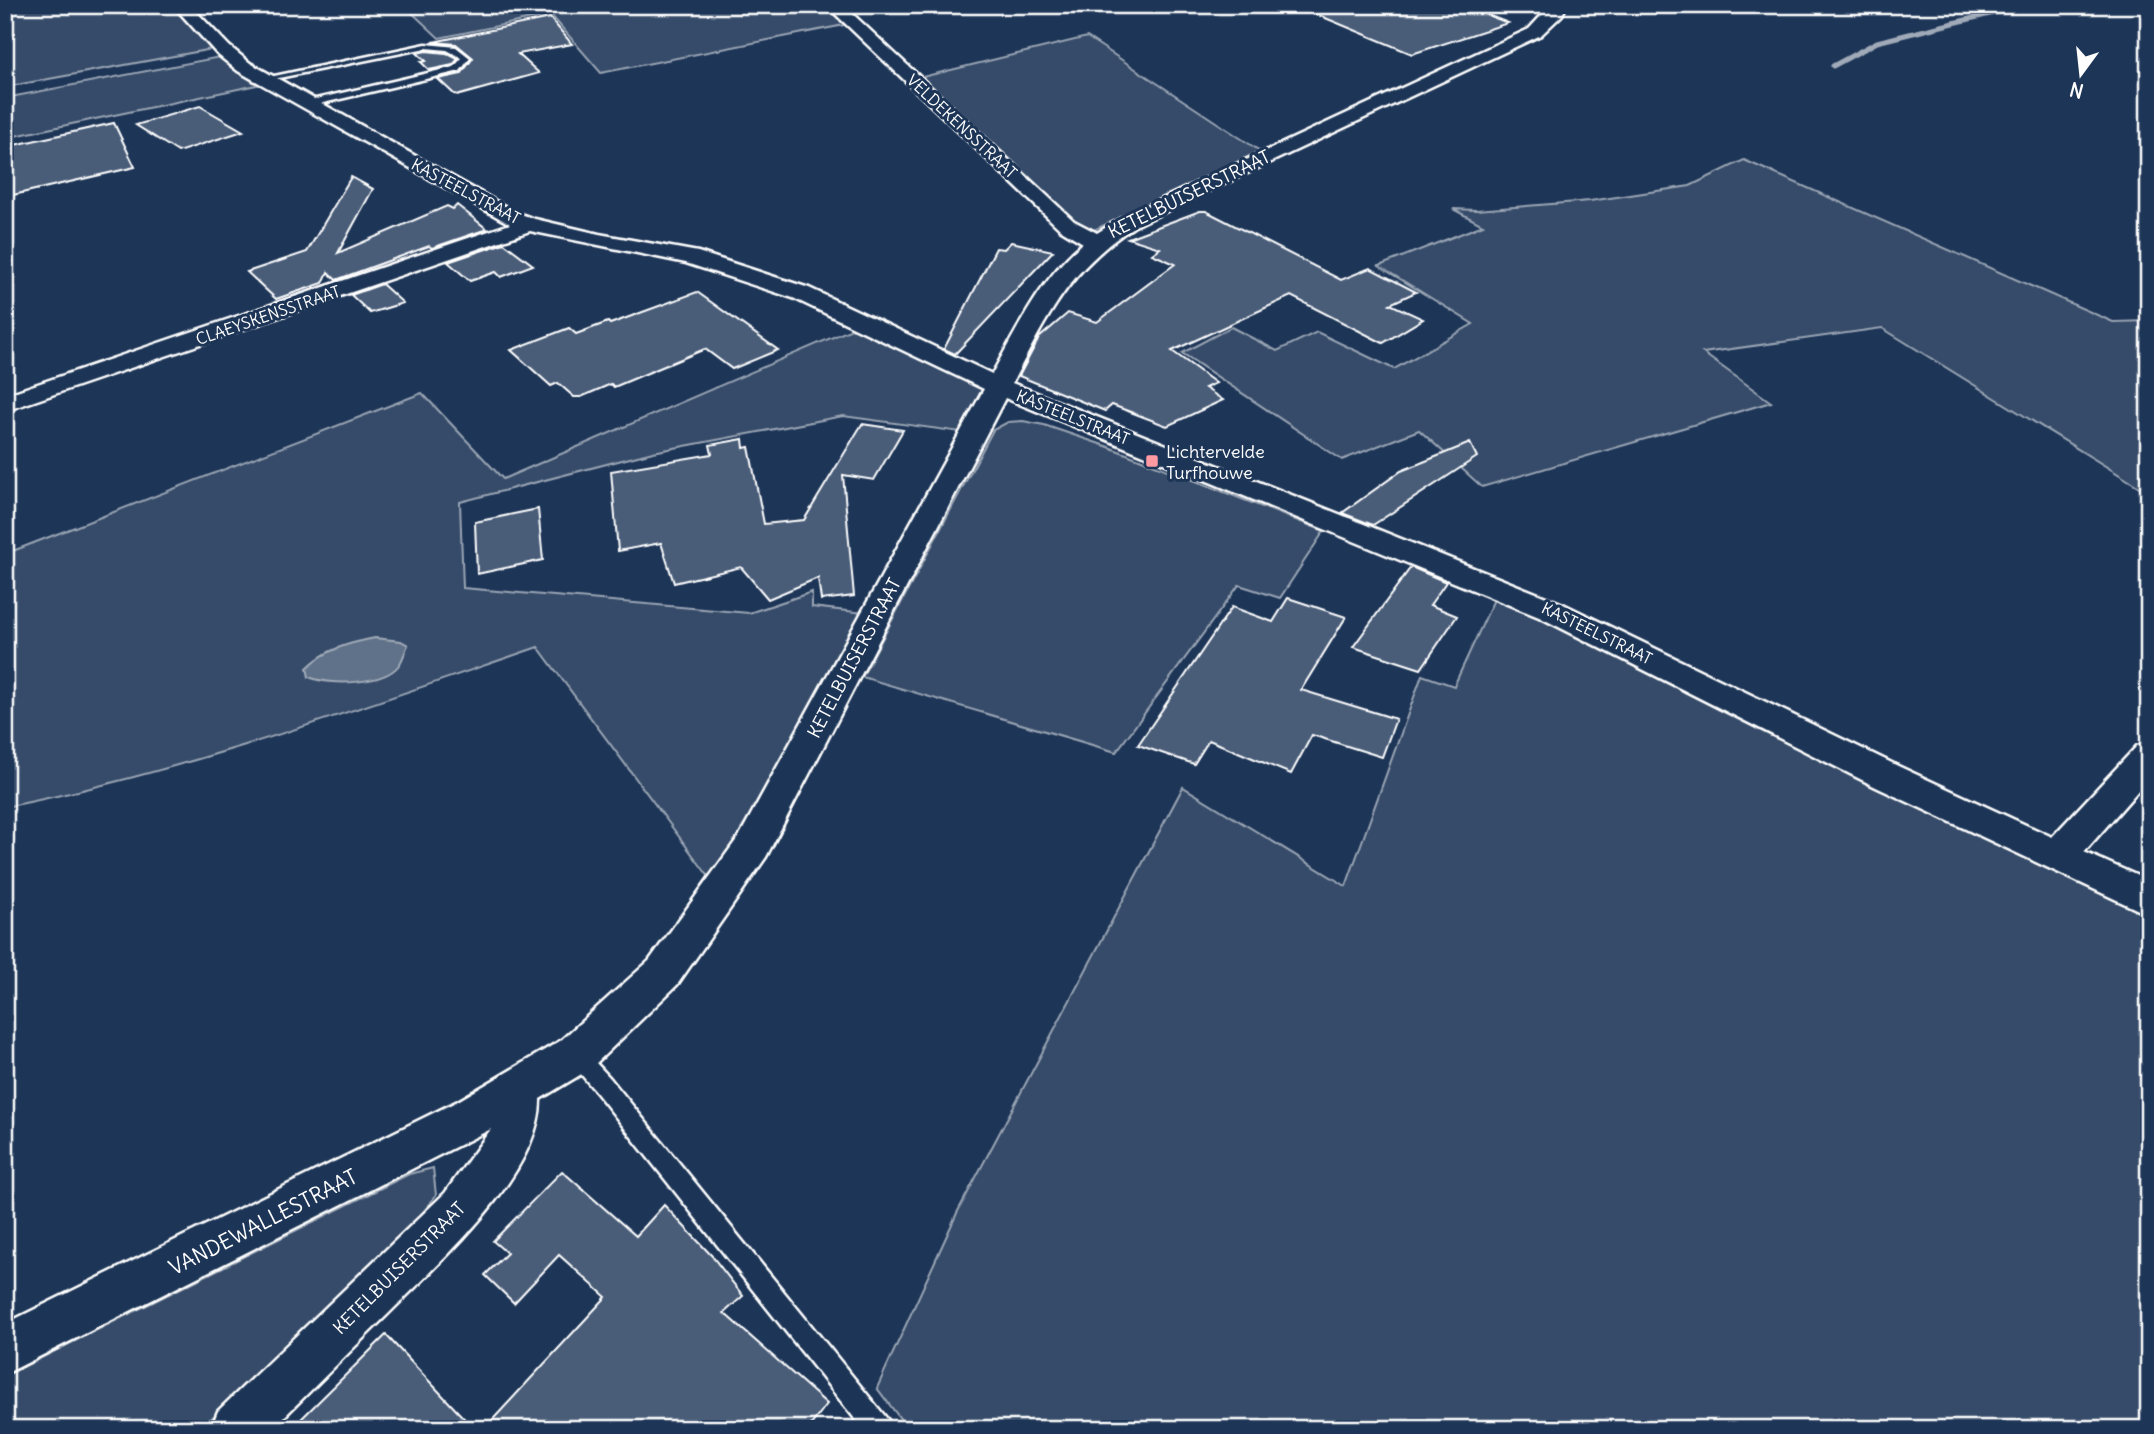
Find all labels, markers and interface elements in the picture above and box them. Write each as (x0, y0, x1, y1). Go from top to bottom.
north arrow (2046, 38, 2116, 108)
street label: VELDEKENSSTRAAT (903, 70, 1021, 182)
text: N (2067, 77, 2086, 104)
street label: KETELBUISERSTRAAT (1104, 145, 1274, 243)
street label: KASTEELSTRAAT (408, 154, 524, 228)
street label: CLAEYSKENSSTRAAT (193, 281, 343, 349)
street label: KASTEELSTRAAT (1013, 385, 1133, 449)
place label: Lichtervelde Turfhouwe (1166, 440, 1265, 484)
marker: Lichtervelde Turfhouwe (1144, 453, 1160, 469)
street label: KETELBUISERSTRAAT (802, 574, 906, 742)
street label: KASTEELSTRAAT (1538, 598, 1656, 668)
street label: VANDEWALLESTRAAT (164, 1163, 362, 1281)
street label: KETELBUISERSTRAAT (328, 1197, 470, 1339)

